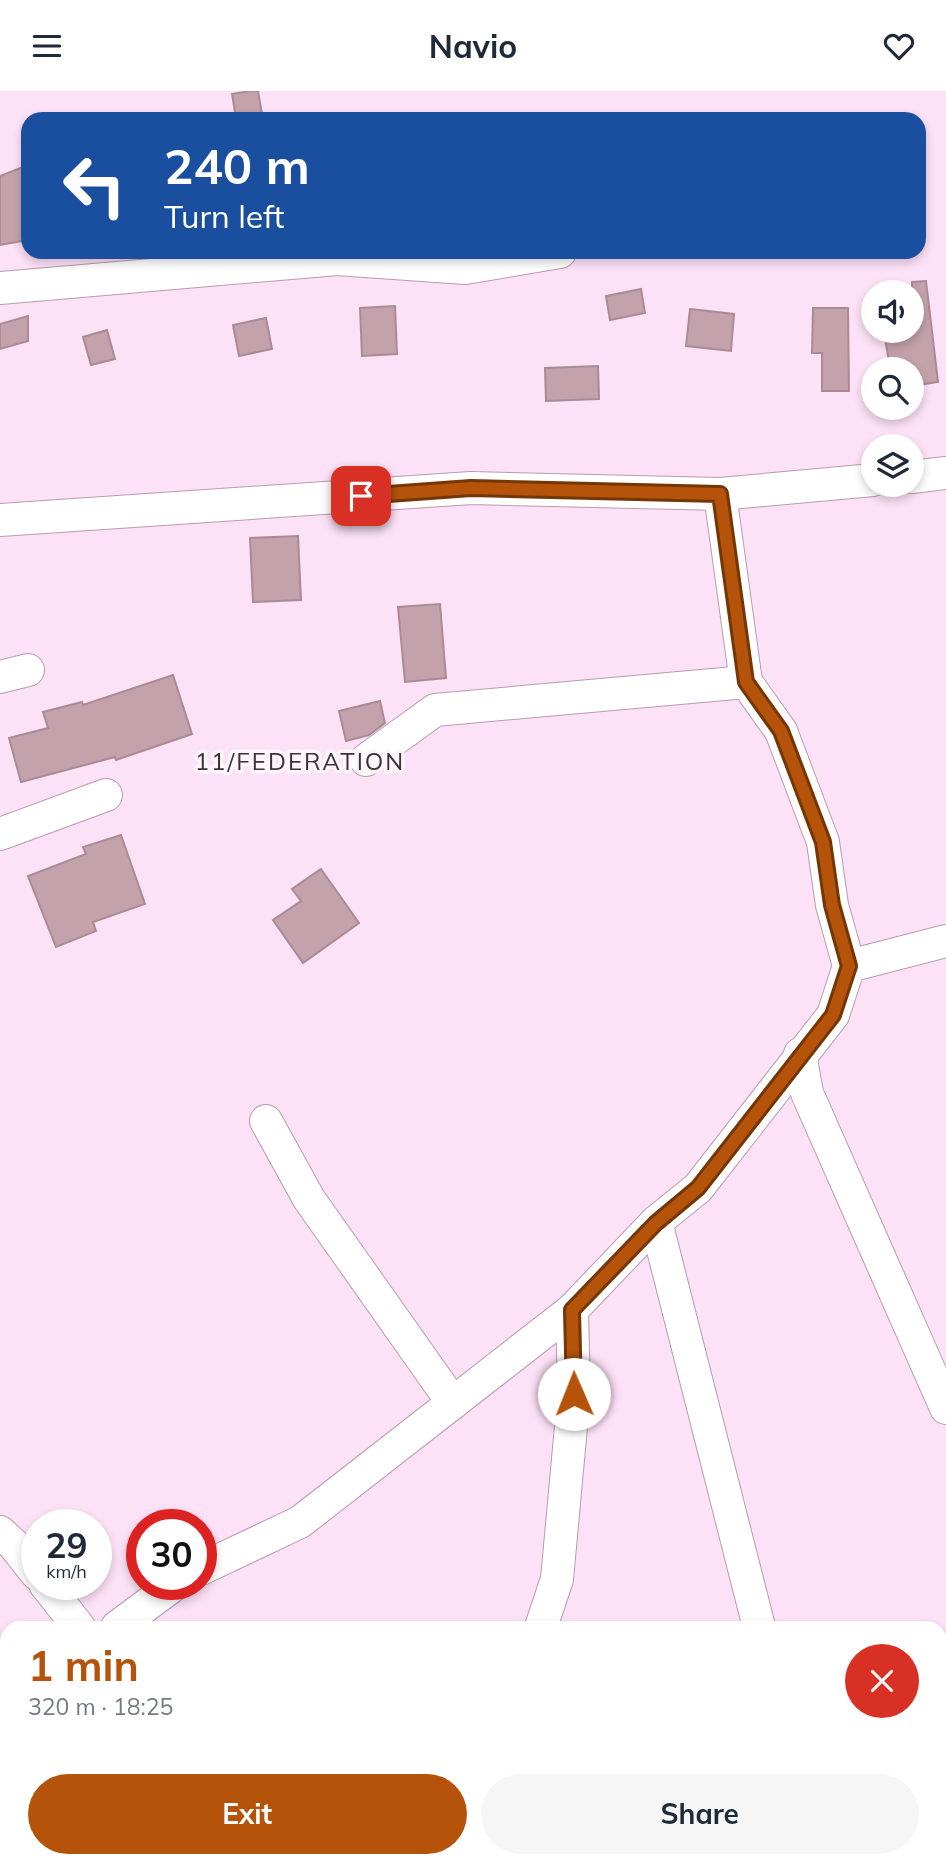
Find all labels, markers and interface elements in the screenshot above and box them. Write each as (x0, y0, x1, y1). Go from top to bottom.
text: Navio (429, 26, 517, 66)
icon: menu (28, 27, 66, 65)
icon: heart (880, 27, 918, 65)
text: 240 m (164, 135, 310, 196)
icon: left (49, 140, 140, 231)
text: Turn left (164, 196, 284, 236)
map controls (861, 280, 924, 497)
button: sound (861, 280, 924, 343)
button: search (861, 357, 924, 420)
button: layers (861, 434, 924, 497)
pin (331, 466, 391, 526)
icon: arrive (342, 477, 380, 515)
district label: 11/FEDERATION (195, 746, 405, 776)
position arrow (537, 1357, 611, 1431)
speed limit sign: 30 (126, 1509, 217, 1600)
text: 29 (45, 1523, 88, 1567)
text: km/h (46, 1560, 87, 1583)
text: 1 min (28, 1639, 139, 1692)
button: close (845, 1644, 919, 1718)
text: 320 m · 18:25 (28, 1692, 173, 1721)
button: Exit (28, 1774, 467, 1854)
button: Share (481, 1774, 919, 1854)

